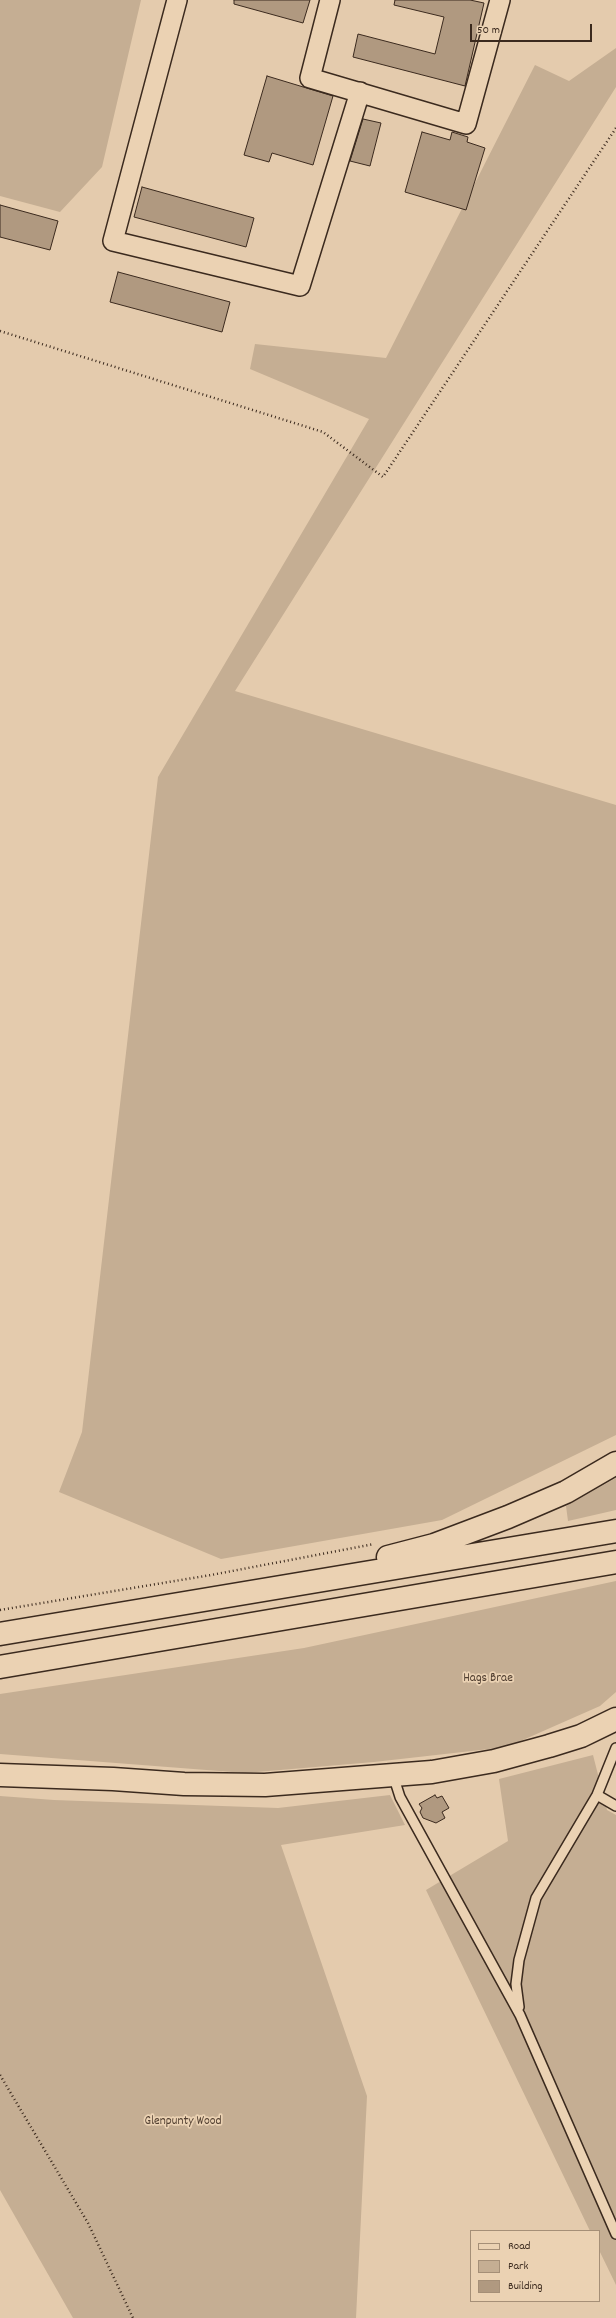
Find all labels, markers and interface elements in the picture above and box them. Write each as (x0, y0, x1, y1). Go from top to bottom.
scale bar (472, 16, 594, 42)
text: 50 m (477, 22, 500, 39)
park label: Hags Brae (463, 1671, 513, 1687)
park label: Glenpunty Wood (144, 2114, 222, 2130)
legend (470, 2230, 600, 2302)
text: Road (508, 2238, 530, 2255)
text: Park (508, 2258, 528, 2275)
text: Building (508, 2278, 543, 2295)

